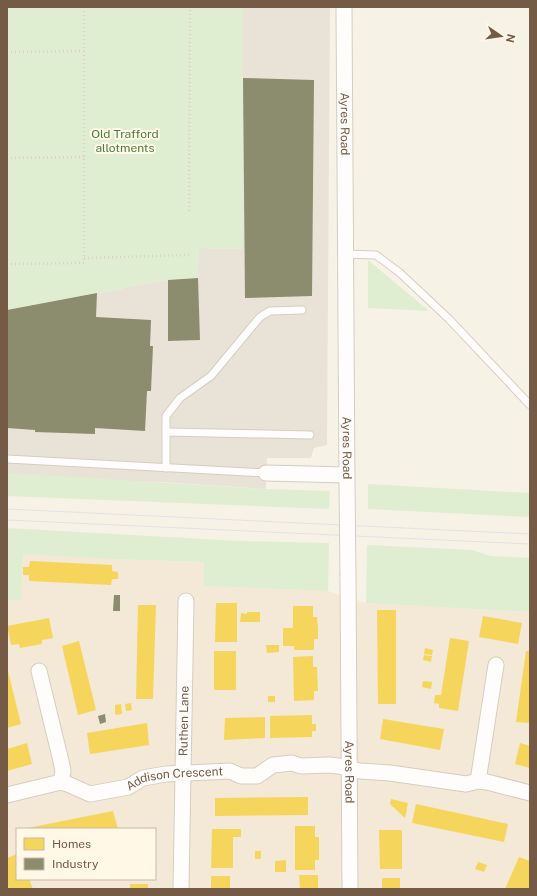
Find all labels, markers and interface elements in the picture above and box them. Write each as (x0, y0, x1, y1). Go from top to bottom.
north arrow (481, 16, 521, 56)
text: N (504, 33, 518, 44)
street label: Ayres Road (338, 92, 352, 156)
park label: Old Trafford allotments (91, 127, 159, 155)
street label: Ayres Road (340, 416, 354, 480)
street label: Ruthen Lane (176, 686, 192, 756)
street label: Ayres Road (342, 740, 356, 804)
street label: Addison Crescent (124, 764, 224, 794)
legend (16, 828, 156, 880)
text: Homes (52, 837, 91, 851)
text: Industry (52, 857, 99, 871)

